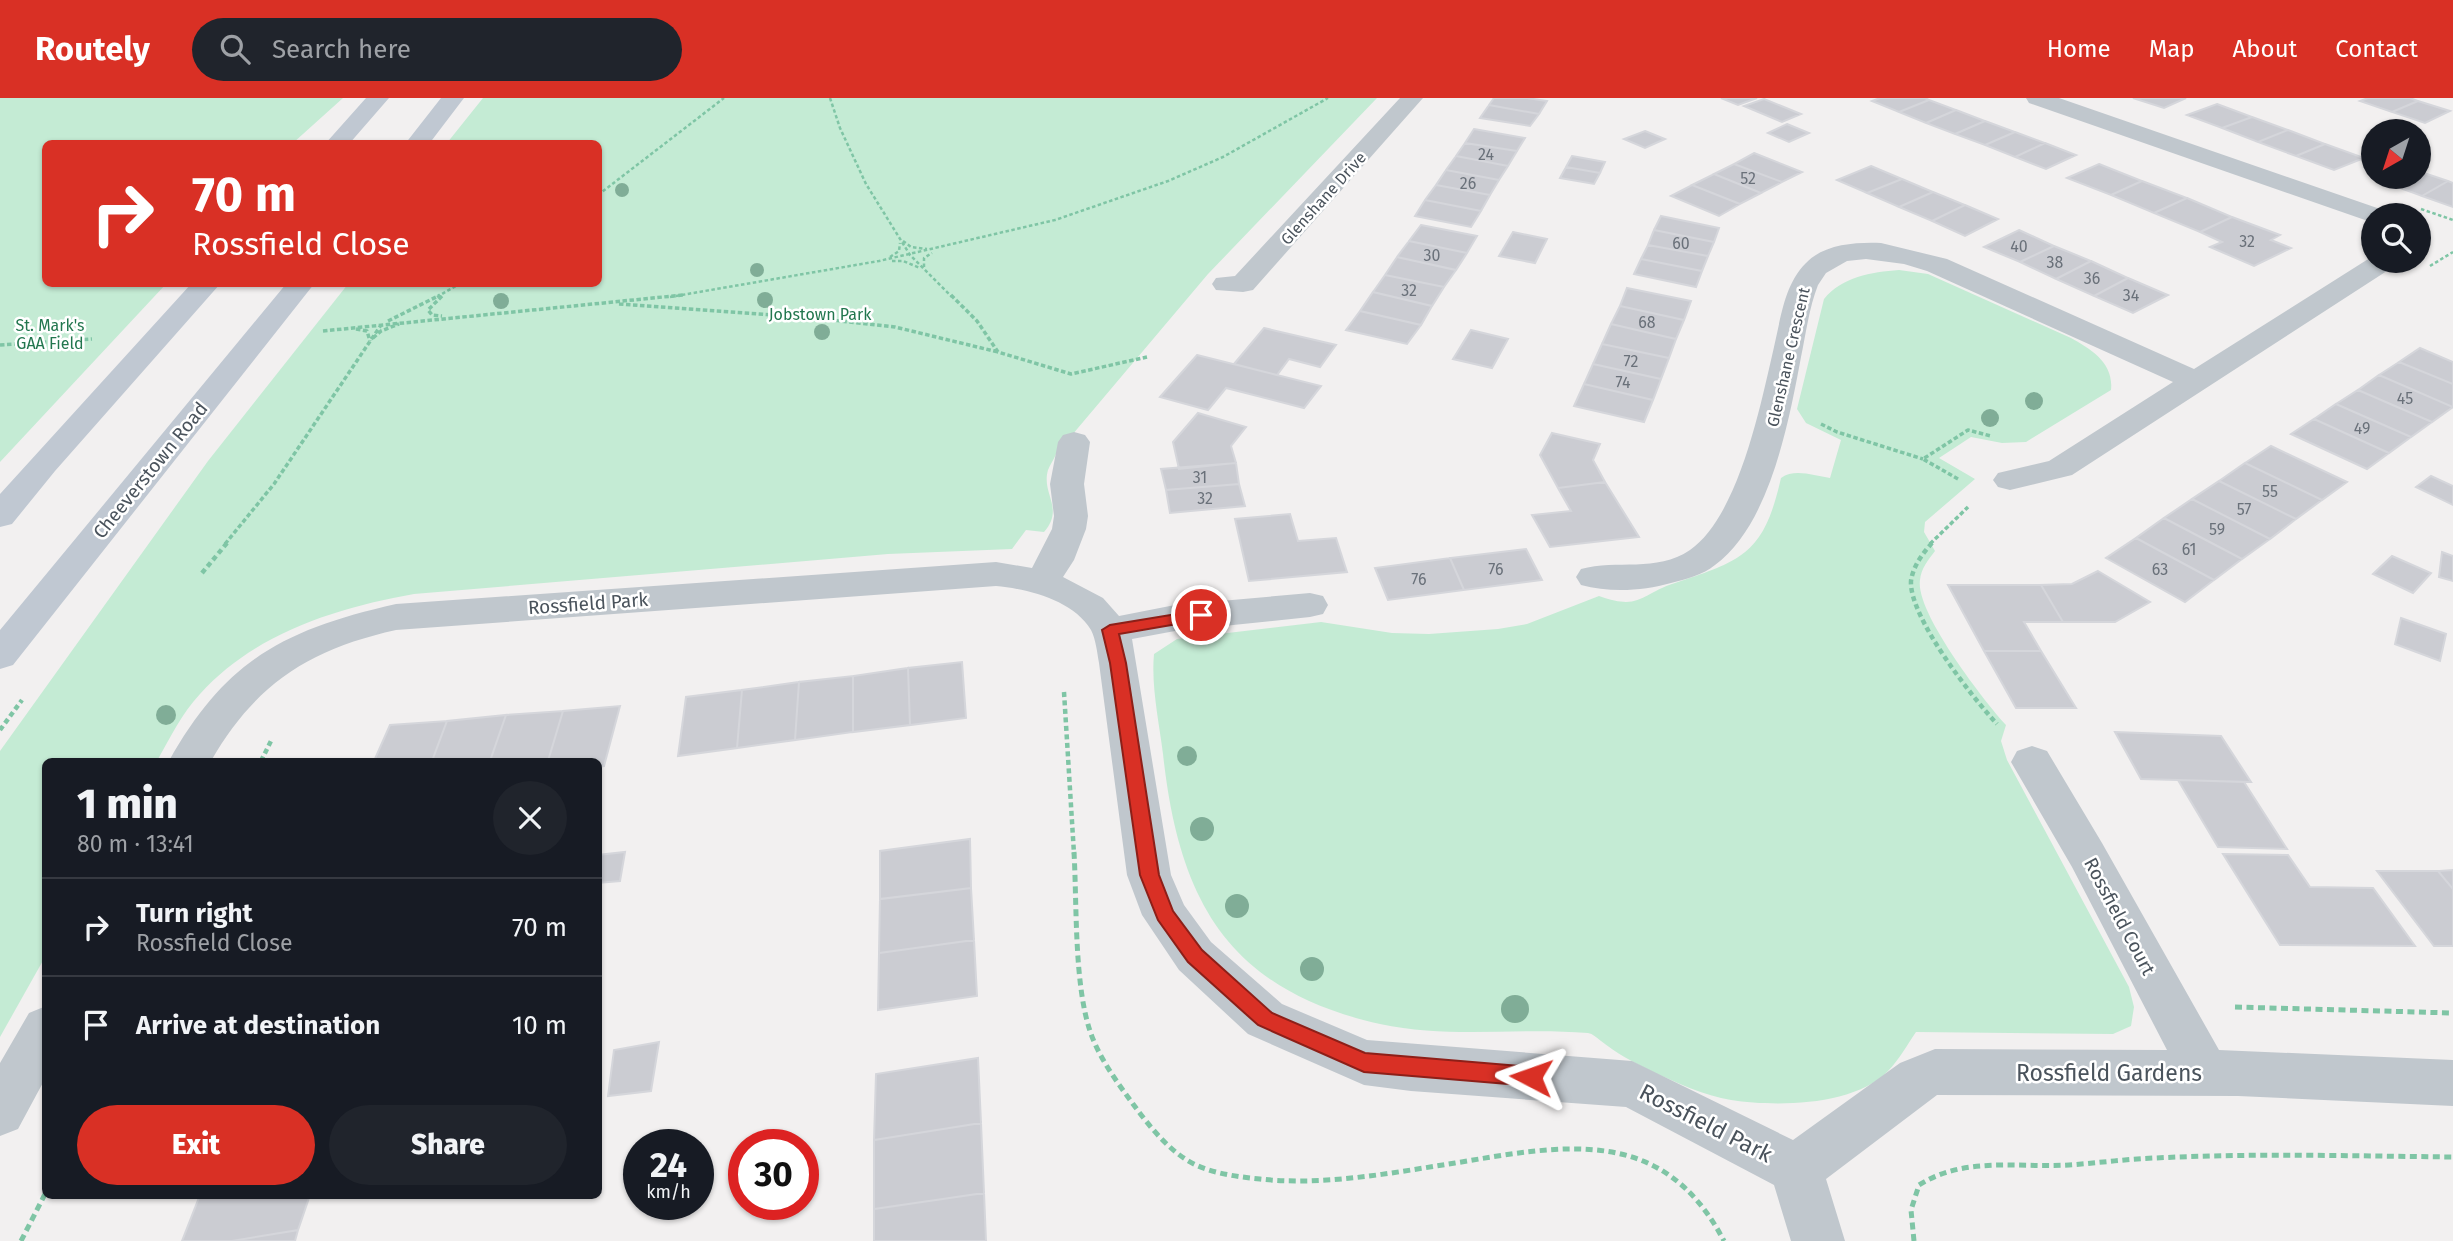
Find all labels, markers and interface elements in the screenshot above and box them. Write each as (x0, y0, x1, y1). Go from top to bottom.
search box (192, 18, 682, 81)
text: Routely (35, 29, 150, 69)
icon: search (216, 30, 254, 68)
text: Search here (272, 34, 411, 65)
text: Home (2047, 35, 2111, 63)
text: Map (2149, 35, 2195, 63)
text: About (2233, 35, 2297, 63)
text: Contact (2335, 35, 2418, 63)
north arrow (2361, 119, 2431, 189)
map controls (2361, 119, 2431, 273)
house number: 24 (1478, 145, 1494, 164)
street label: Glenshane Drive (1277, 148, 1370, 249)
text: 70 m (192, 165, 296, 224)
icon: right (77, 168, 168, 259)
house number: 52 (1740, 169, 1756, 188)
house number: 26 (1460, 174, 1476, 193)
button: search (2361, 203, 2431, 273)
text: Rossfield Close (192, 225, 410, 263)
house number: 32 (2239, 232, 2255, 251)
house number: 60 (1672, 234, 1690, 253)
house number: 40 (2010, 237, 2028, 256)
house number: 30 (1424, 246, 1441, 265)
house number: 38 (2047, 253, 2064, 272)
house number: 36 (2084, 269, 2100, 288)
house number: 32 (1401, 281, 1417, 300)
street label: Glenshane Crescent (1763, 285, 1814, 429)
house number: 34 (2123, 286, 2140, 305)
park label: Jobstown Park (769, 305, 872, 324)
house number: 68 (1638, 313, 1656, 332)
park label: St. Mark's GAA Field (16, 316, 84, 353)
house number: 72 (1624, 352, 1638, 371)
house number: 74 (1616, 373, 1631, 392)
house number: 45 (2397, 389, 2413, 408)
street label: Cheeverstown Road (88, 397, 213, 543)
house number: 49 (2354, 419, 2370, 438)
house number: 31 (1193, 468, 1207, 487)
house number: 55 (2262, 482, 2278, 501)
house number: 32 (1197, 489, 1213, 508)
house number: 57 (2237, 500, 2251, 519)
house number: 59 (2209, 520, 2225, 539)
house number: 61 (2182, 540, 2196, 559)
house number: 76 (1488, 560, 1504, 579)
house number: 63 (2152, 560, 2168, 579)
house number: 76 (1411, 570, 1427, 589)
pin (1171, 585, 1231, 645)
street label: Rossfield Park (527, 588, 649, 619)
icon: arrive (1182, 596, 1220, 634)
text: 1 min (77, 779, 178, 829)
button: close (493, 781, 567, 855)
text: 80 m · 13:41 (77, 830, 194, 858)
street label: Rossfield Court (2079, 854, 2160, 979)
text: Turn right (136, 898, 253, 929)
icon: right (77, 908, 115, 946)
text: 70 m (512, 912, 567, 943)
text: Rossfield Close (136, 929, 292, 957)
icon: arrive (77, 1006, 115, 1044)
text: Arrive at destination (136, 1010, 380, 1041)
text: 10 m (512, 1010, 567, 1041)
position arrow (1494, 1040, 1568, 1114)
street label: Rossfield Gardens (2016, 1059, 2202, 1087)
street label: Rossfield Park (1635, 1077, 1777, 1169)
button: Exit (77, 1105, 315, 1185)
button: Share (329, 1105, 567, 1185)
speed limit sign: 30 (728, 1129, 819, 1220)
text: 24 (650, 1144, 687, 1186)
text: km/h (646, 1181, 691, 1203)

